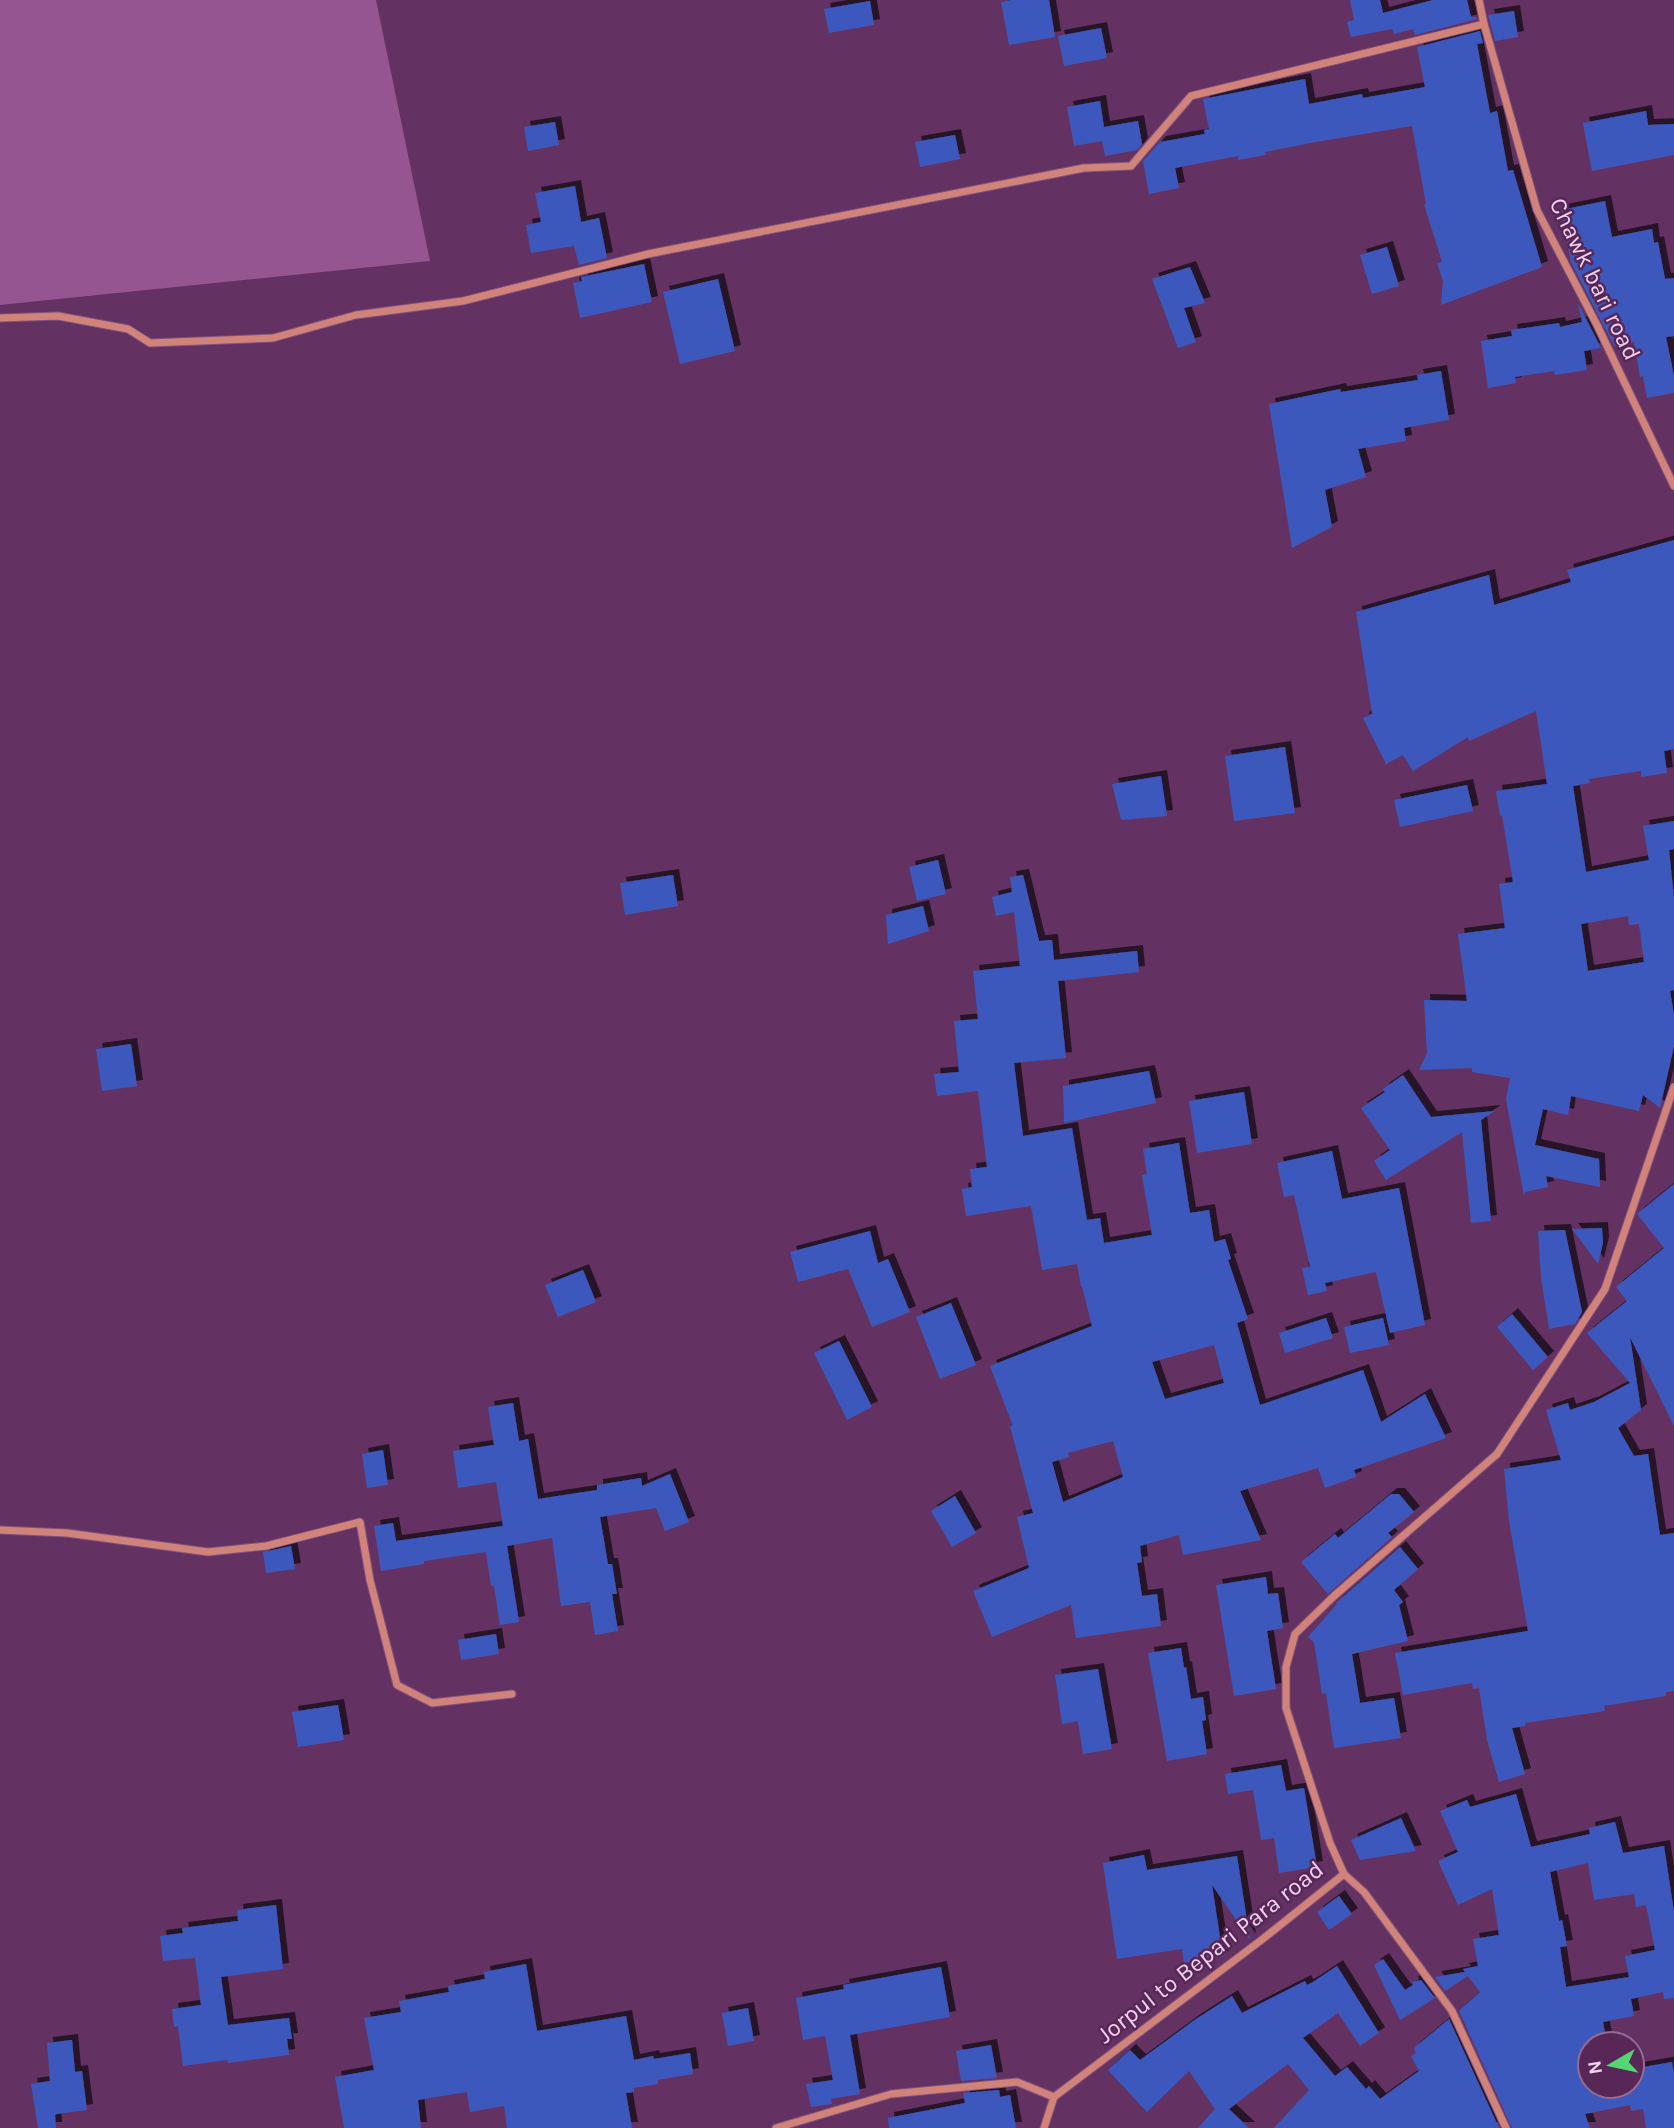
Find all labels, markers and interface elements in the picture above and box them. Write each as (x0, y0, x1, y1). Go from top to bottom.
street label: Chawk bari road (1544, 193, 1646, 365)
street label: Jorpul to Bepari Para road (1091, 1855, 1329, 2049)
north arrow (1576, 2030, 1646, 2100)
text: N (1583, 2059, 1607, 2076)

